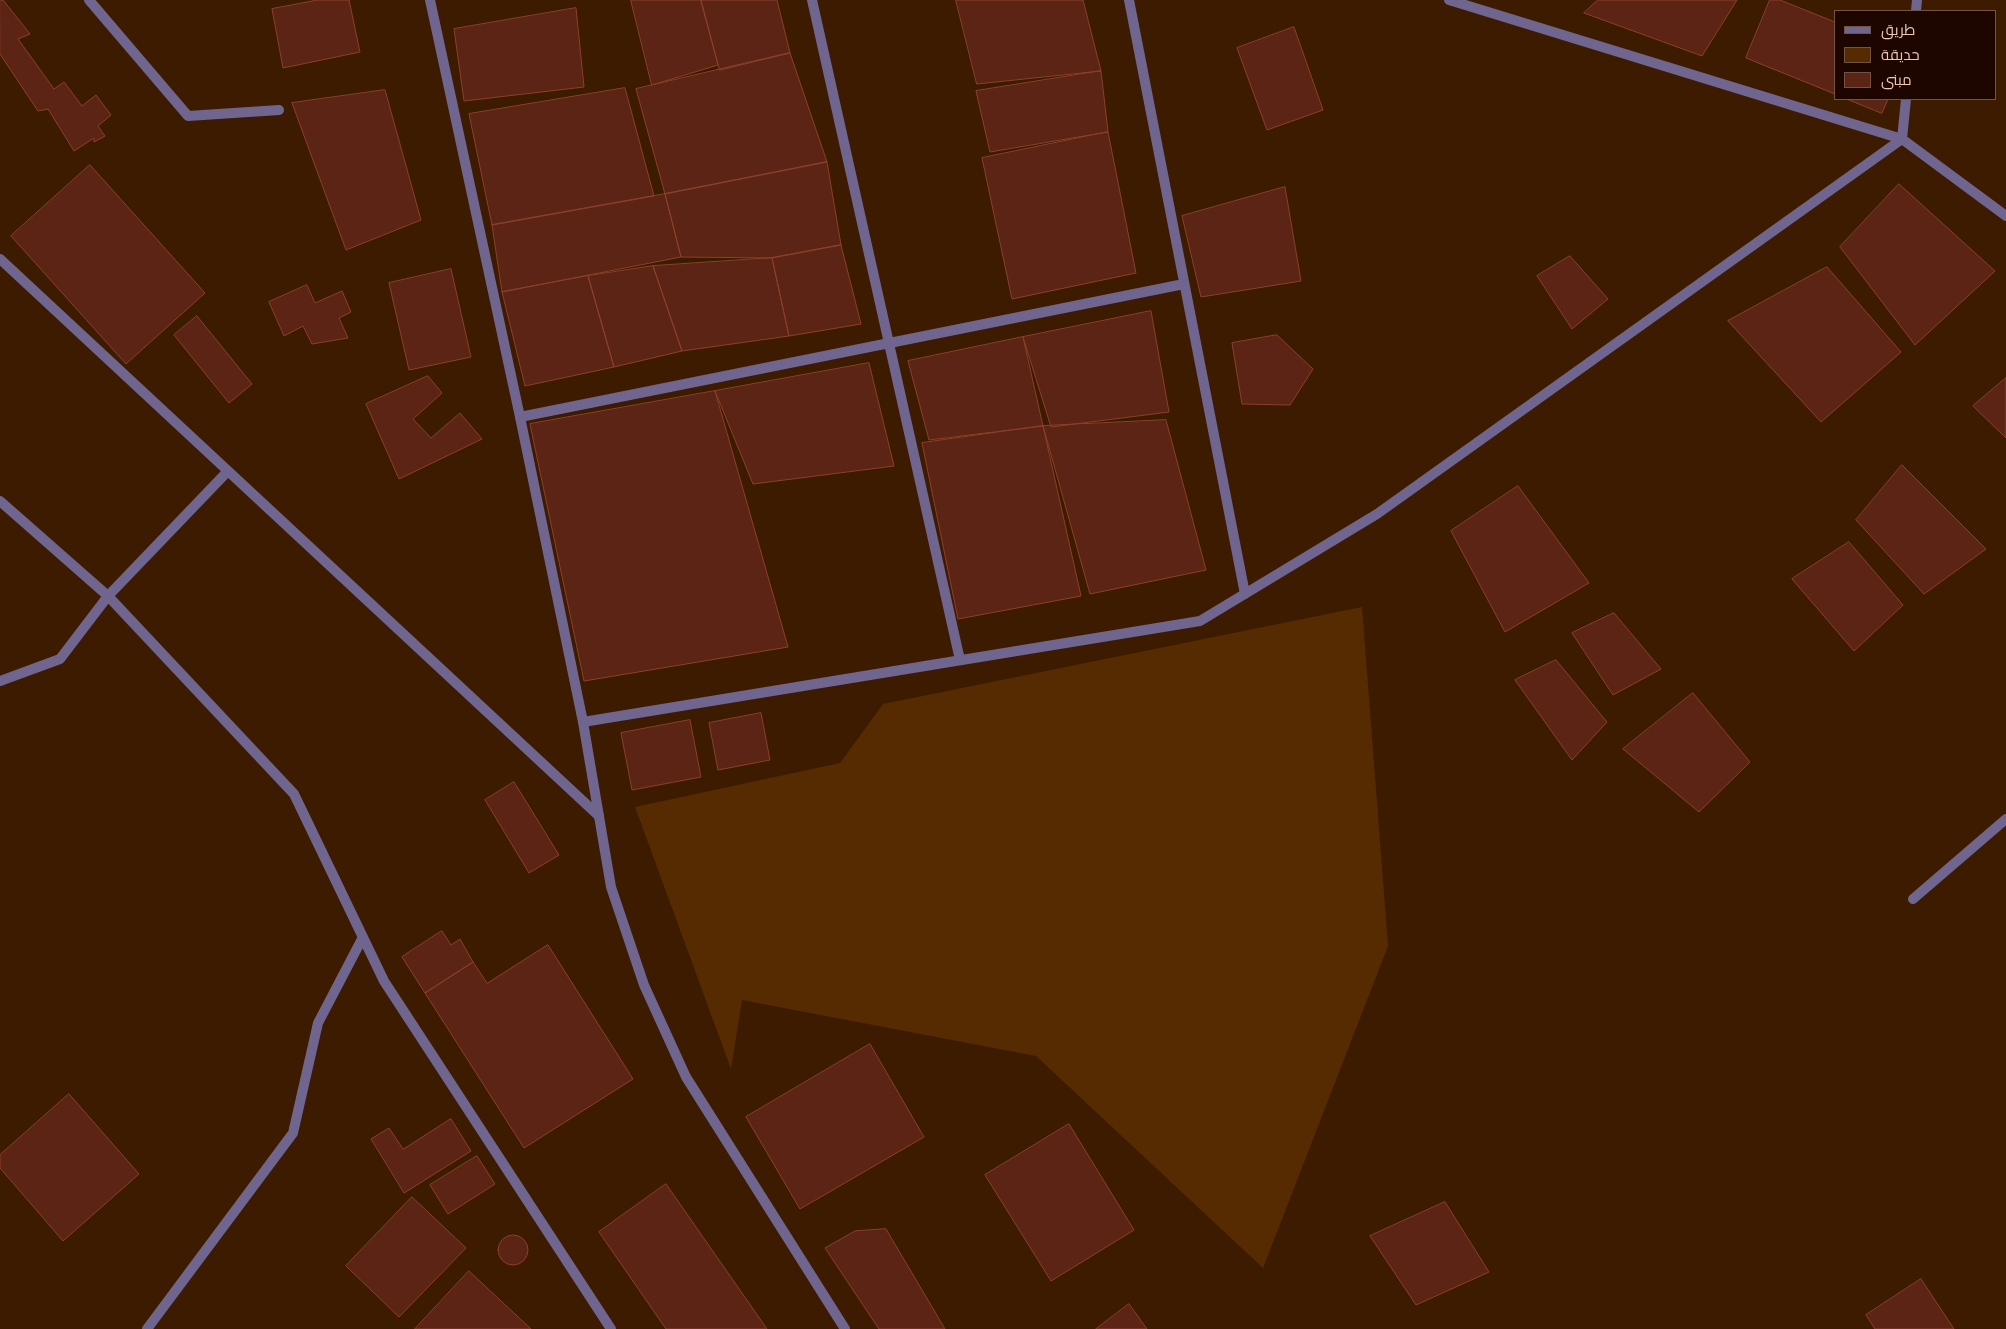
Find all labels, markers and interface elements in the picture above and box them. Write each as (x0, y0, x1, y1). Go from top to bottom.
legend (1834, 10, 1996, 100)
text: طريق (1881, 21, 1915, 39)
text: حديقة (1881, 46, 1920, 64)
text: مبنى (1881, 71, 1912, 89)

